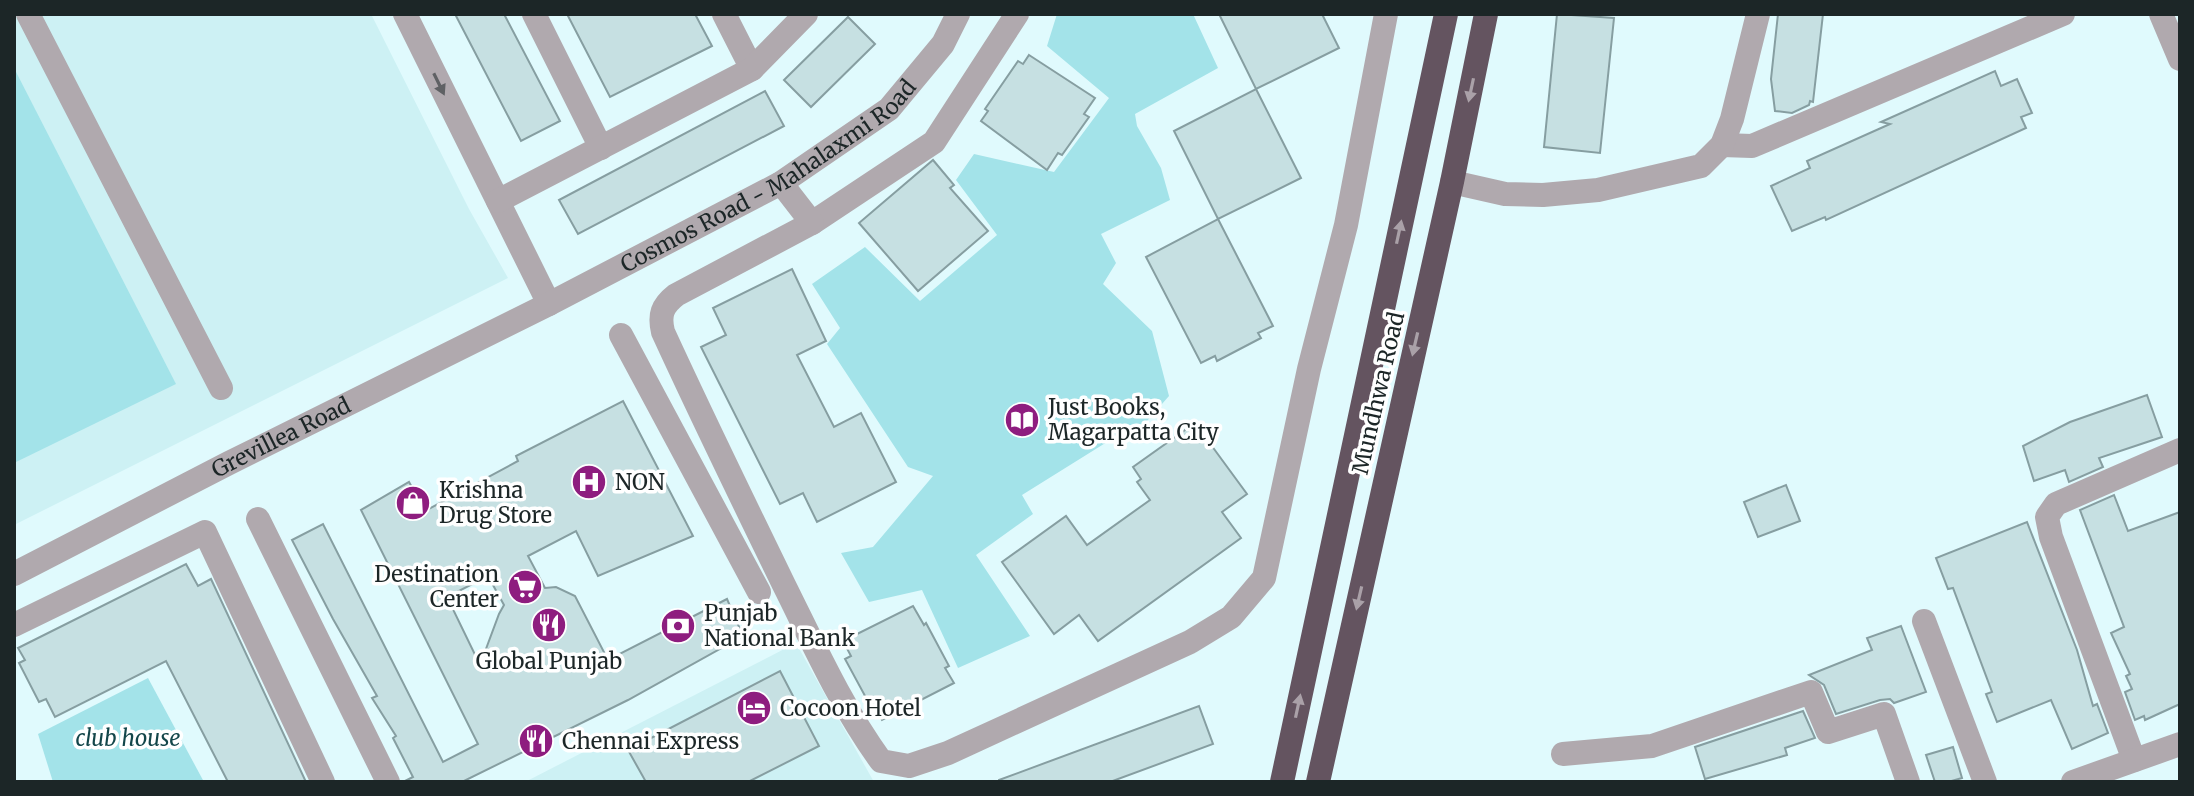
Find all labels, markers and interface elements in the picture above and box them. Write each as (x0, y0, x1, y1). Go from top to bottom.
one-way arrow (433, 72, 446, 95)
street label: Cosmos Road - Mahalaxmi Road (616, 74, 922, 278)
one-way arrow (1464, 78, 1476, 103)
one-way arrow (1393, 220, 1406, 245)
street label: Mundhwa Road (1346, 309, 1410, 477)
one-way arrow (1409, 332, 1421, 357)
street label: Grevillea Road (207, 391, 355, 484)
place label: Just Books, Magarpatta City (1047, 393, 1219, 446)
library icon: Just Books, Magarpatta City (1003, 401, 1041, 439)
hospital icon: NON (570, 463, 608, 501)
place label: NON (615, 468, 665, 496)
place label: Krishna Drug Store (439, 476, 552, 529)
shop icon: Krishna Drug Store (394, 484, 432, 522)
place label: Destination Center (374, 560, 499, 613)
supermarket icon: Destination Center (506, 568, 544, 606)
one-way arrow (1352, 586, 1365, 611)
place label: Punjab National Bank (704, 599, 855, 652)
restaurant icon: Global Punjab (530, 606, 568, 644)
bank icon: Punjab National Bank (659, 607, 697, 645)
place label: Global Punjab (476, 647, 622, 675)
hotel icon: Cocoon Hotel (735, 689, 773, 727)
one-way arrow (1292, 693, 1305, 718)
place label: Cocoon Hotel (780, 694, 921, 722)
restaurant icon: Chennai Express (517, 722, 555, 760)
park label: club house (75, 724, 181, 752)
place label: Chennai Express (562, 727, 739, 755)

